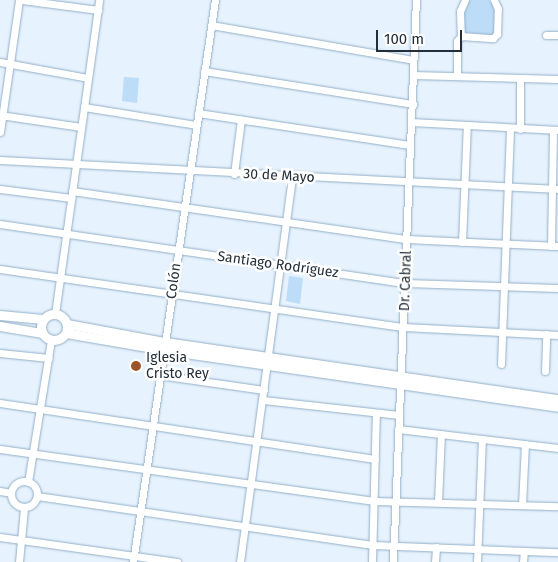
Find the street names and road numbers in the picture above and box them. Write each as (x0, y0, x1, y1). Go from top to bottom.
street label: 30 de Mayo (243, 166, 315, 186)
street label: Santiago Rodríguez (216, 248, 340, 282)
street label: Dr. Cabral (397, 250, 415, 312)
street label: Colón (163, 262, 185, 300)

